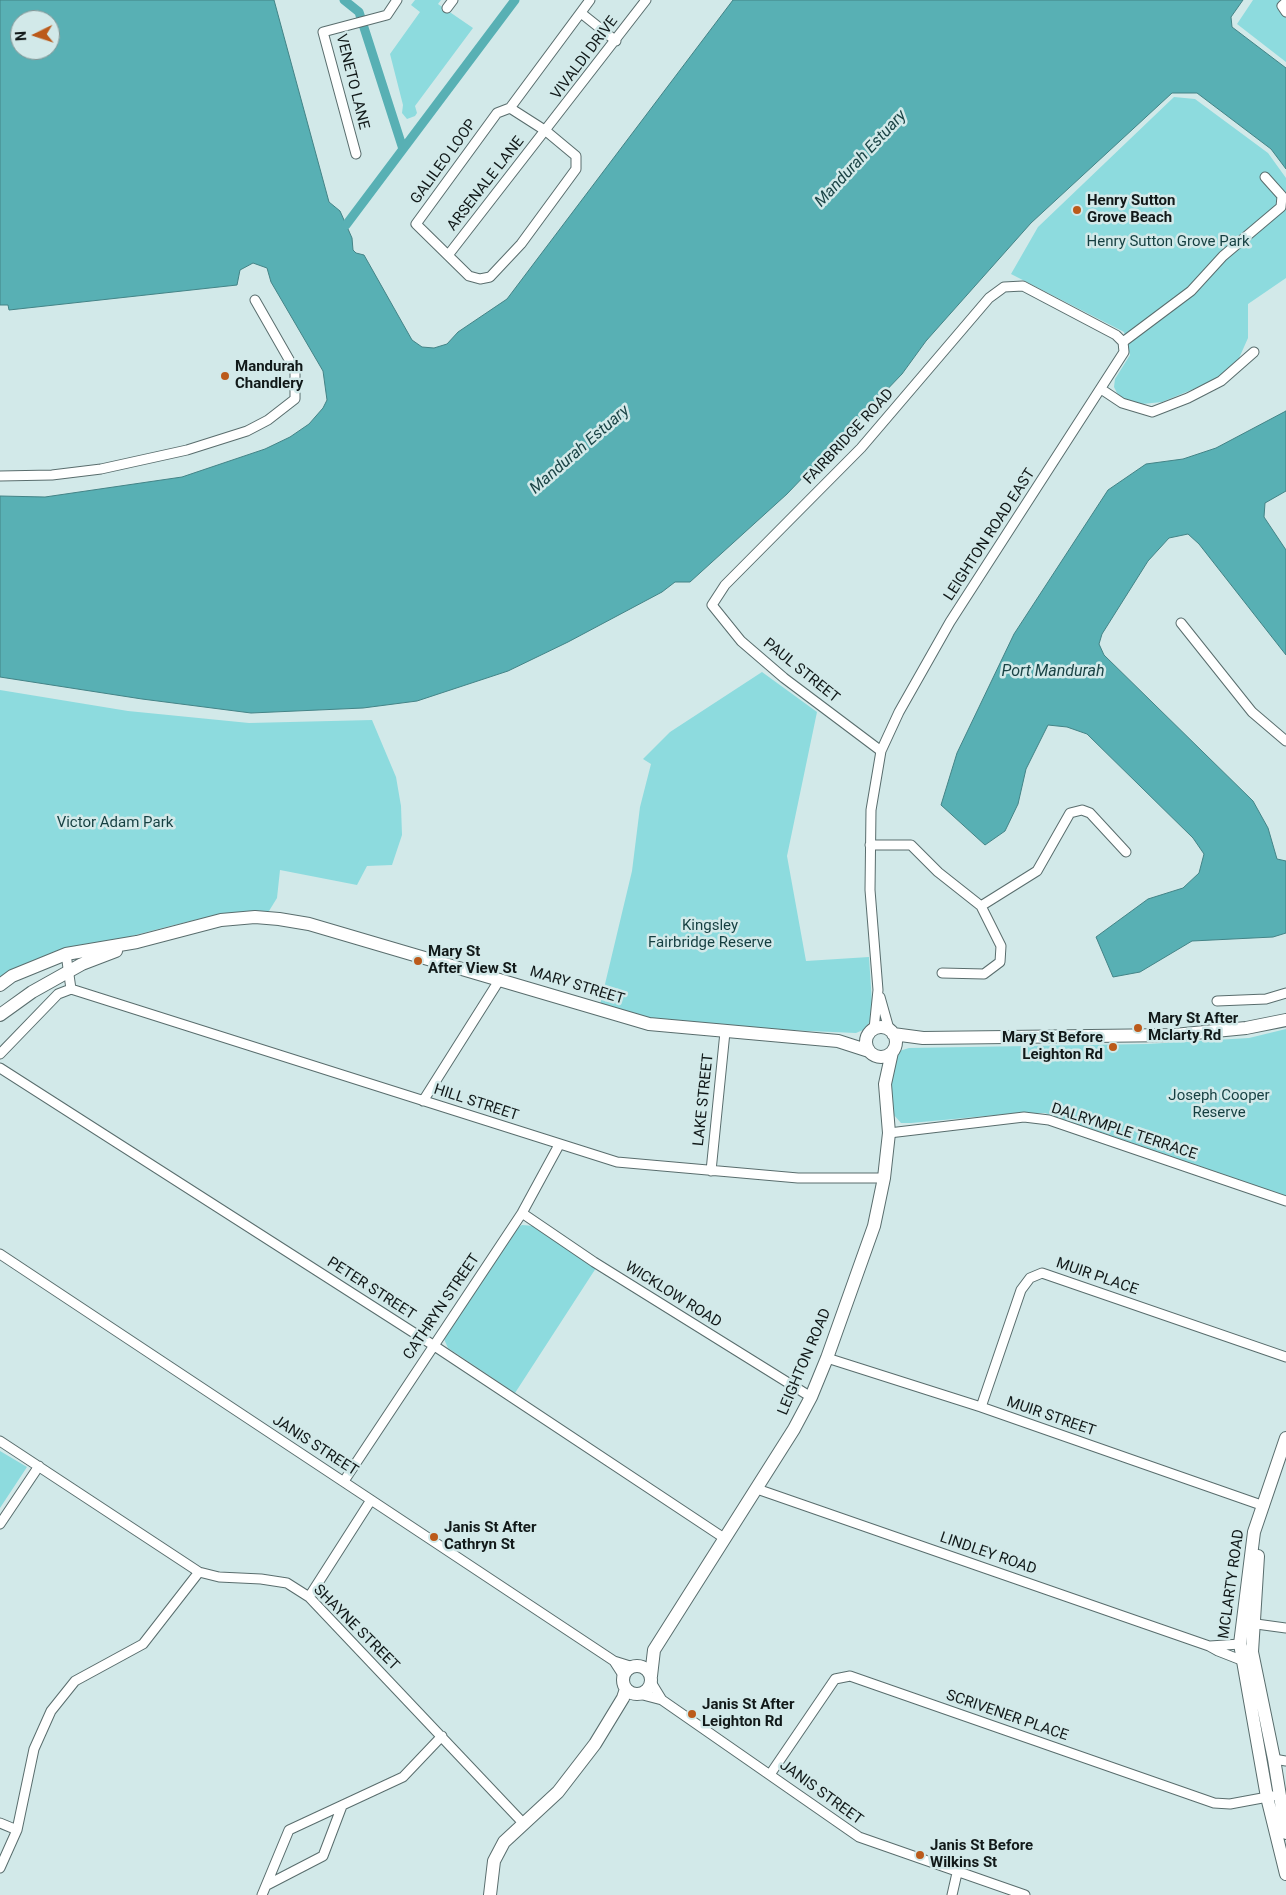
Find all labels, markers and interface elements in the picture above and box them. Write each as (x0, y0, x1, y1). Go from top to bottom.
north arrow (10, 10, 60, 60)
street label: VIVALDI DRIVE (548, 13, 622, 103)
text: N (13, 30, 29, 41)
street label: VENETO LANE (331, 33, 373, 131)
water label: Mandurah Estuary (811, 107, 911, 211)
street label: GALILEO LOOP (407, 116, 481, 208)
street label: ARSENALE LANE (444, 133, 528, 235)
place label: Henry Sutton Grove Beach (1087, 192, 1175, 227)
marker: Henry Sutton Grove Beach (1071, 204, 1083, 216)
park label: Henry Sutton Grove Park (1086, 233, 1250, 251)
place label: Mandurah Chandlery (235, 358, 303, 393)
marker: Mandurah Chandlery (219, 370, 231, 382)
street label: FAIRBRIDGE ROAD (800, 385, 898, 489)
water label: Mandurah Estuary (526, 402, 634, 498)
street label: LEIGHTON ROAD EAST (941, 466, 1039, 604)
street label: PAUL STREET (759, 635, 843, 707)
water label: Port Mandurah (1001, 662, 1104, 682)
park label: Victor Adam Park (57, 814, 173, 832)
park label: Kingsley Fairbridge Reserve (648, 917, 772, 952)
place label: Mary St After View St (428, 943, 517, 978)
marker: Mary St After View St (412, 955, 424, 967)
street label: MARY STREET (528, 963, 626, 1009)
place label: Mary St After Mclarty Rd (1148, 1010, 1238, 1045)
marker: Mary St After Mclarty Rd (1132, 1022, 1144, 1034)
place label: Mary St Before Leighton Rd (1002, 1029, 1103, 1064)
marker: Mary St Before Leighton Rd (1107, 1041, 1119, 1053)
street label: LAKE STREET (690, 1053, 718, 1147)
street label: HILL STREET (431, 1081, 521, 1125)
park label: Joseph Cooper Reserve (1168, 1087, 1270, 1122)
street label: DALRYMPLE TERRACE (1049, 1100, 1199, 1164)
street label: CATHRYN STREET (400, 1251, 484, 1363)
street label: PETER STREET (323, 1254, 419, 1324)
street label: MUIR PLACE (1054, 1255, 1140, 1299)
street label: WICKLOW ROAD (621, 1258, 725, 1332)
street label: LEIGHTON ROAD (774, 1306, 836, 1418)
street label: MUIR STREET (1004, 1393, 1098, 1441)
street label: JANIS STREET (269, 1412, 361, 1480)
place label: Janis St After Cathryn St (444, 1519, 536, 1554)
street label: MCLARTY ROAD (1215, 1528, 1249, 1640)
street label: LINDLEY ROAD (937, 1529, 1039, 1579)
marker: Janis St After Cathryn St (428, 1531, 440, 1543)
street label: SHAYNE STREET (309, 1581, 403, 1675)
street label: SCRIVENER PLACE (944, 1687, 1070, 1745)
place label: Janis St After Leighton Rd (702, 1696, 794, 1731)
marker: Janis St After Leighton Rd (686, 1708, 698, 1720)
street label: JANIS STREET (776, 1757, 866, 1829)
place label: Janis St Before Wilkins St (930, 1837, 1033, 1872)
marker: Janis St Before Wilkins St (914, 1849, 926, 1861)

